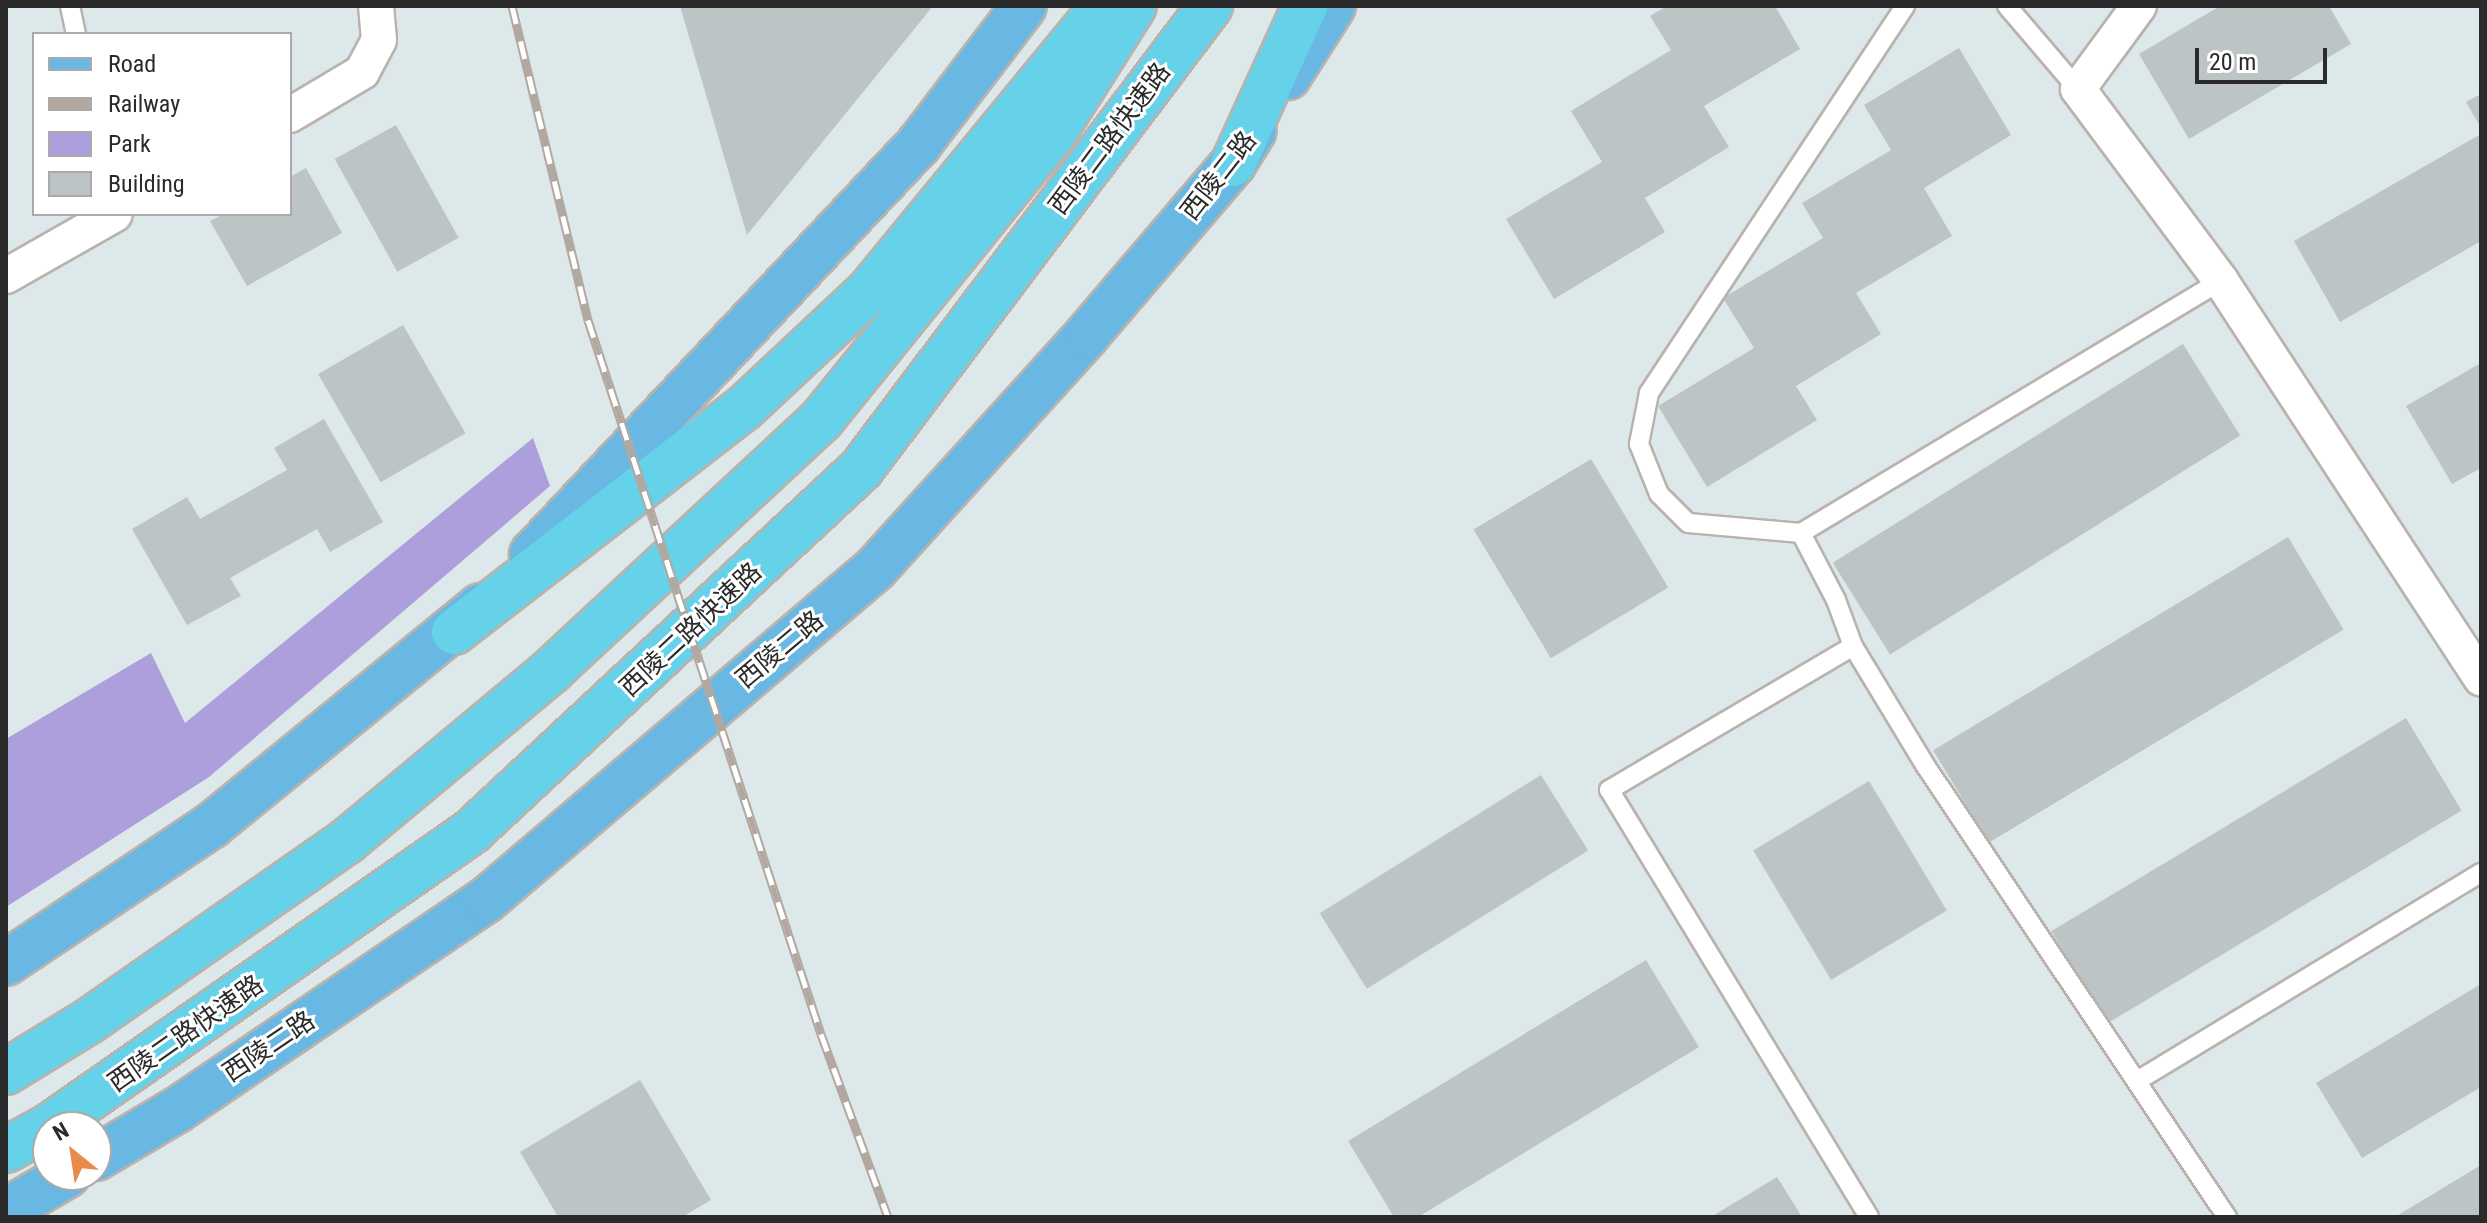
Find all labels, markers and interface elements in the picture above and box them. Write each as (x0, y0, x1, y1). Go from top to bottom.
legend (32, 32, 292, 216)
scale bar (2199, 32, 2331, 82)
text: 20 m (2209, 48, 2256, 76)
text: Road (108, 50, 156, 78)
street label: 西陵二路快速路 (1043, 57, 1177, 221)
text: Railway (108, 90, 180, 118)
street label: 西陵二路 (1175, 125, 1263, 227)
text: Park (108, 130, 151, 158)
text: Building (108, 170, 185, 198)
street label: 西陵二路快速路 (614, 557, 768, 703)
street label: 西陵二路 (730, 605, 830, 695)
street label: 西陵二路快速路 (103, 969, 269, 1099)
street label: 西陵二路 (217, 1005, 321, 1089)
north arrow (32, 1111, 112, 1191)
text: N (49, 1117, 73, 1146)

